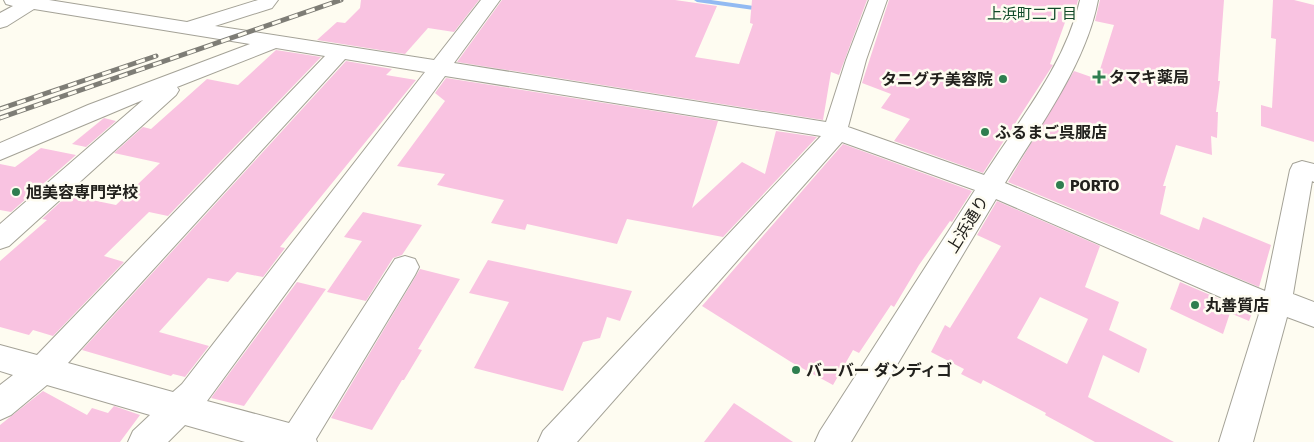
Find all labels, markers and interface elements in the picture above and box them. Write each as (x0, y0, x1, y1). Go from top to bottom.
district label: 上浜町二丁目 (987, 5, 1077, 23)
place label: タマキ薬局 (1109, 68, 1189, 87)
place label: タニグチ美容院 (881, 70, 993, 89)
marker: タマキ薬局 (1093, 71, 1105, 83)
marker: タニグチ美容院 (997, 73, 1009, 85)
place label: ふるまご呉服店 (995, 123, 1107, 142)
marker: ふるまご呉服店 (979, 126, 991, 138)
place label: PORTO (1070, 176, 1119, 195)
marker: PORTO (1054, 179, 1066, 191)
place label: 旭美容専門学校 (26, 183, 138, 202)
marker: 旭美容専門学校 (10, 186, 22, 198)
street label: 上浜通り (942, 192, 992, 256)
place label: 丸善質店 (1205, 296, 1269, 315)
marker: 丸善質店 (1189, 299, 1201, 311)
place label: バーバー ダンディゴ (806, 361, 953, 380)
marker: バーバー ダンディゴ (790, 364, 802, 376)

